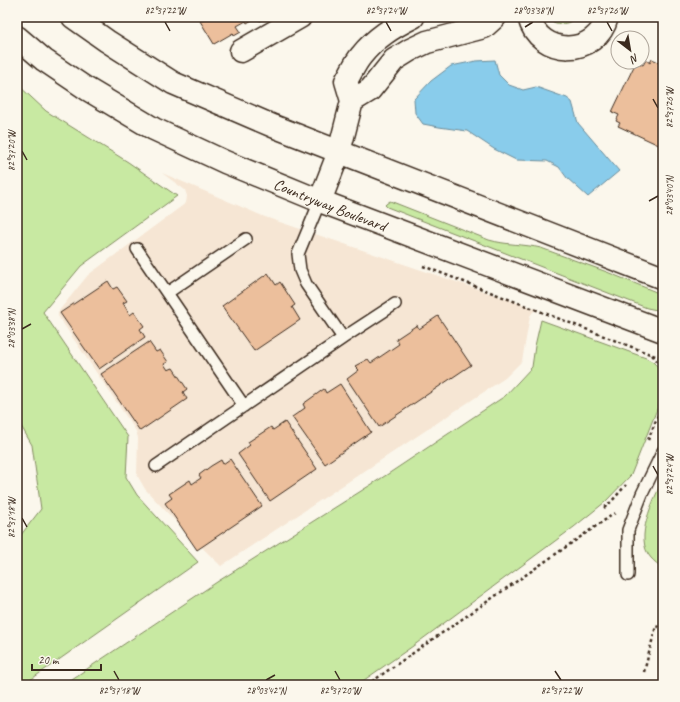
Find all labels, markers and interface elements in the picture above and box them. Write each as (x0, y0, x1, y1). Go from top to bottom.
text: 82°37'22"W (145, 4, 187, 17)
text: 82°37'24"W (366, 4, 408, 17)
text: 28°03'38"N (513, 4, 555, 17)
text: 82°37'26"W (587, 4, 629, 17)
north arrow (610, 30, 650, 70)
text: N (627, 51, 642, 67)
text: 82°37'26"W (663, 86, 676, 128)
text: 82°37'20"W (5, 129, 18, 171)
street label: Countryway Boulevard (271, 174, 391, 237)
text: 28°03'40"N (663, 174, 676, 216)
text: 28°03'38"N (5, 307, 18, 349)
text: 82°37'24"W (663, 453, 676, 495)
text: 82°37'18"W (5, 496, 18, 538)
scale bar (32, 646, 101, 672)
text: 20 m (38, 652, 60, 668)
text: 82°37'18"W (99, 684, 141, 697)
text: 28°03'42"N (246, 684, 288, 697)
text: 82°37'20"W (320, 684, 362, 697)
text: 82°37'22"W (541, 684, 583, 697)

